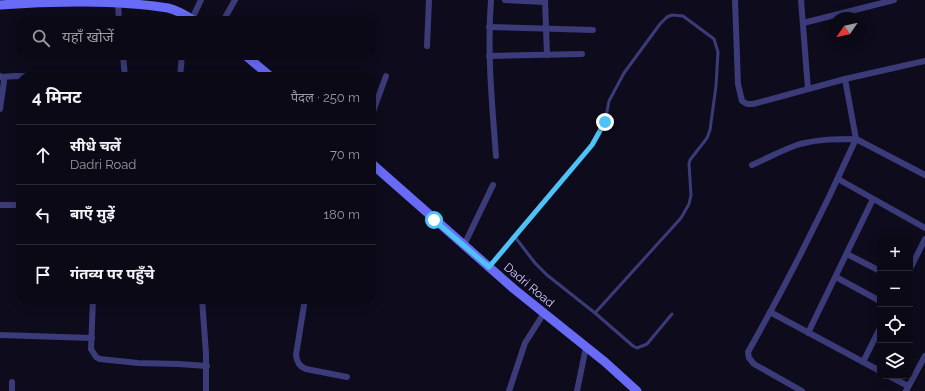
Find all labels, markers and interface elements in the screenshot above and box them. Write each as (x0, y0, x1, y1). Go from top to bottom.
north arrow (829, 12, 865, 48)
search box (16, 16, 376, 60)
icon: search (30, 27, 52, 49)
text: यहाँ खोजें (62, 28, 114, 46)
text: 4 मिनट (32, 87, 81, 107)
text: पैदल · 250 m (291, 90, 360, 105)
route end (596, 113, 614, 131)
text: सीधे चलें (70, 137, 121, 155)
icon: ahead (32, 144, 54, 166)
text: 70 m (330, 147, 360, 162)
text: Dadri Road (70, 157, 136, 172)
icon: left (32, 204, 54, 226)
text: बाएँ मुड़ें (70, 205, 115, 223)
text: 180 m (324, 207, 360, 222)
route start (425, 211, 443, 229)
map controls (877, 235, 913, 379)
button: + (877, 235, 913, 271)
street label: Dadri Road (501, 260, 557, 310)
icon: arrive (32, 264, 54, 286)
text: गंतव्य पर पहुँचे (70, 265, 154, 283)
button: − (877, 271, 913, 307)
button: locate (877, 307, 913, 343)
button: layers (877, 343, 913, 379)

